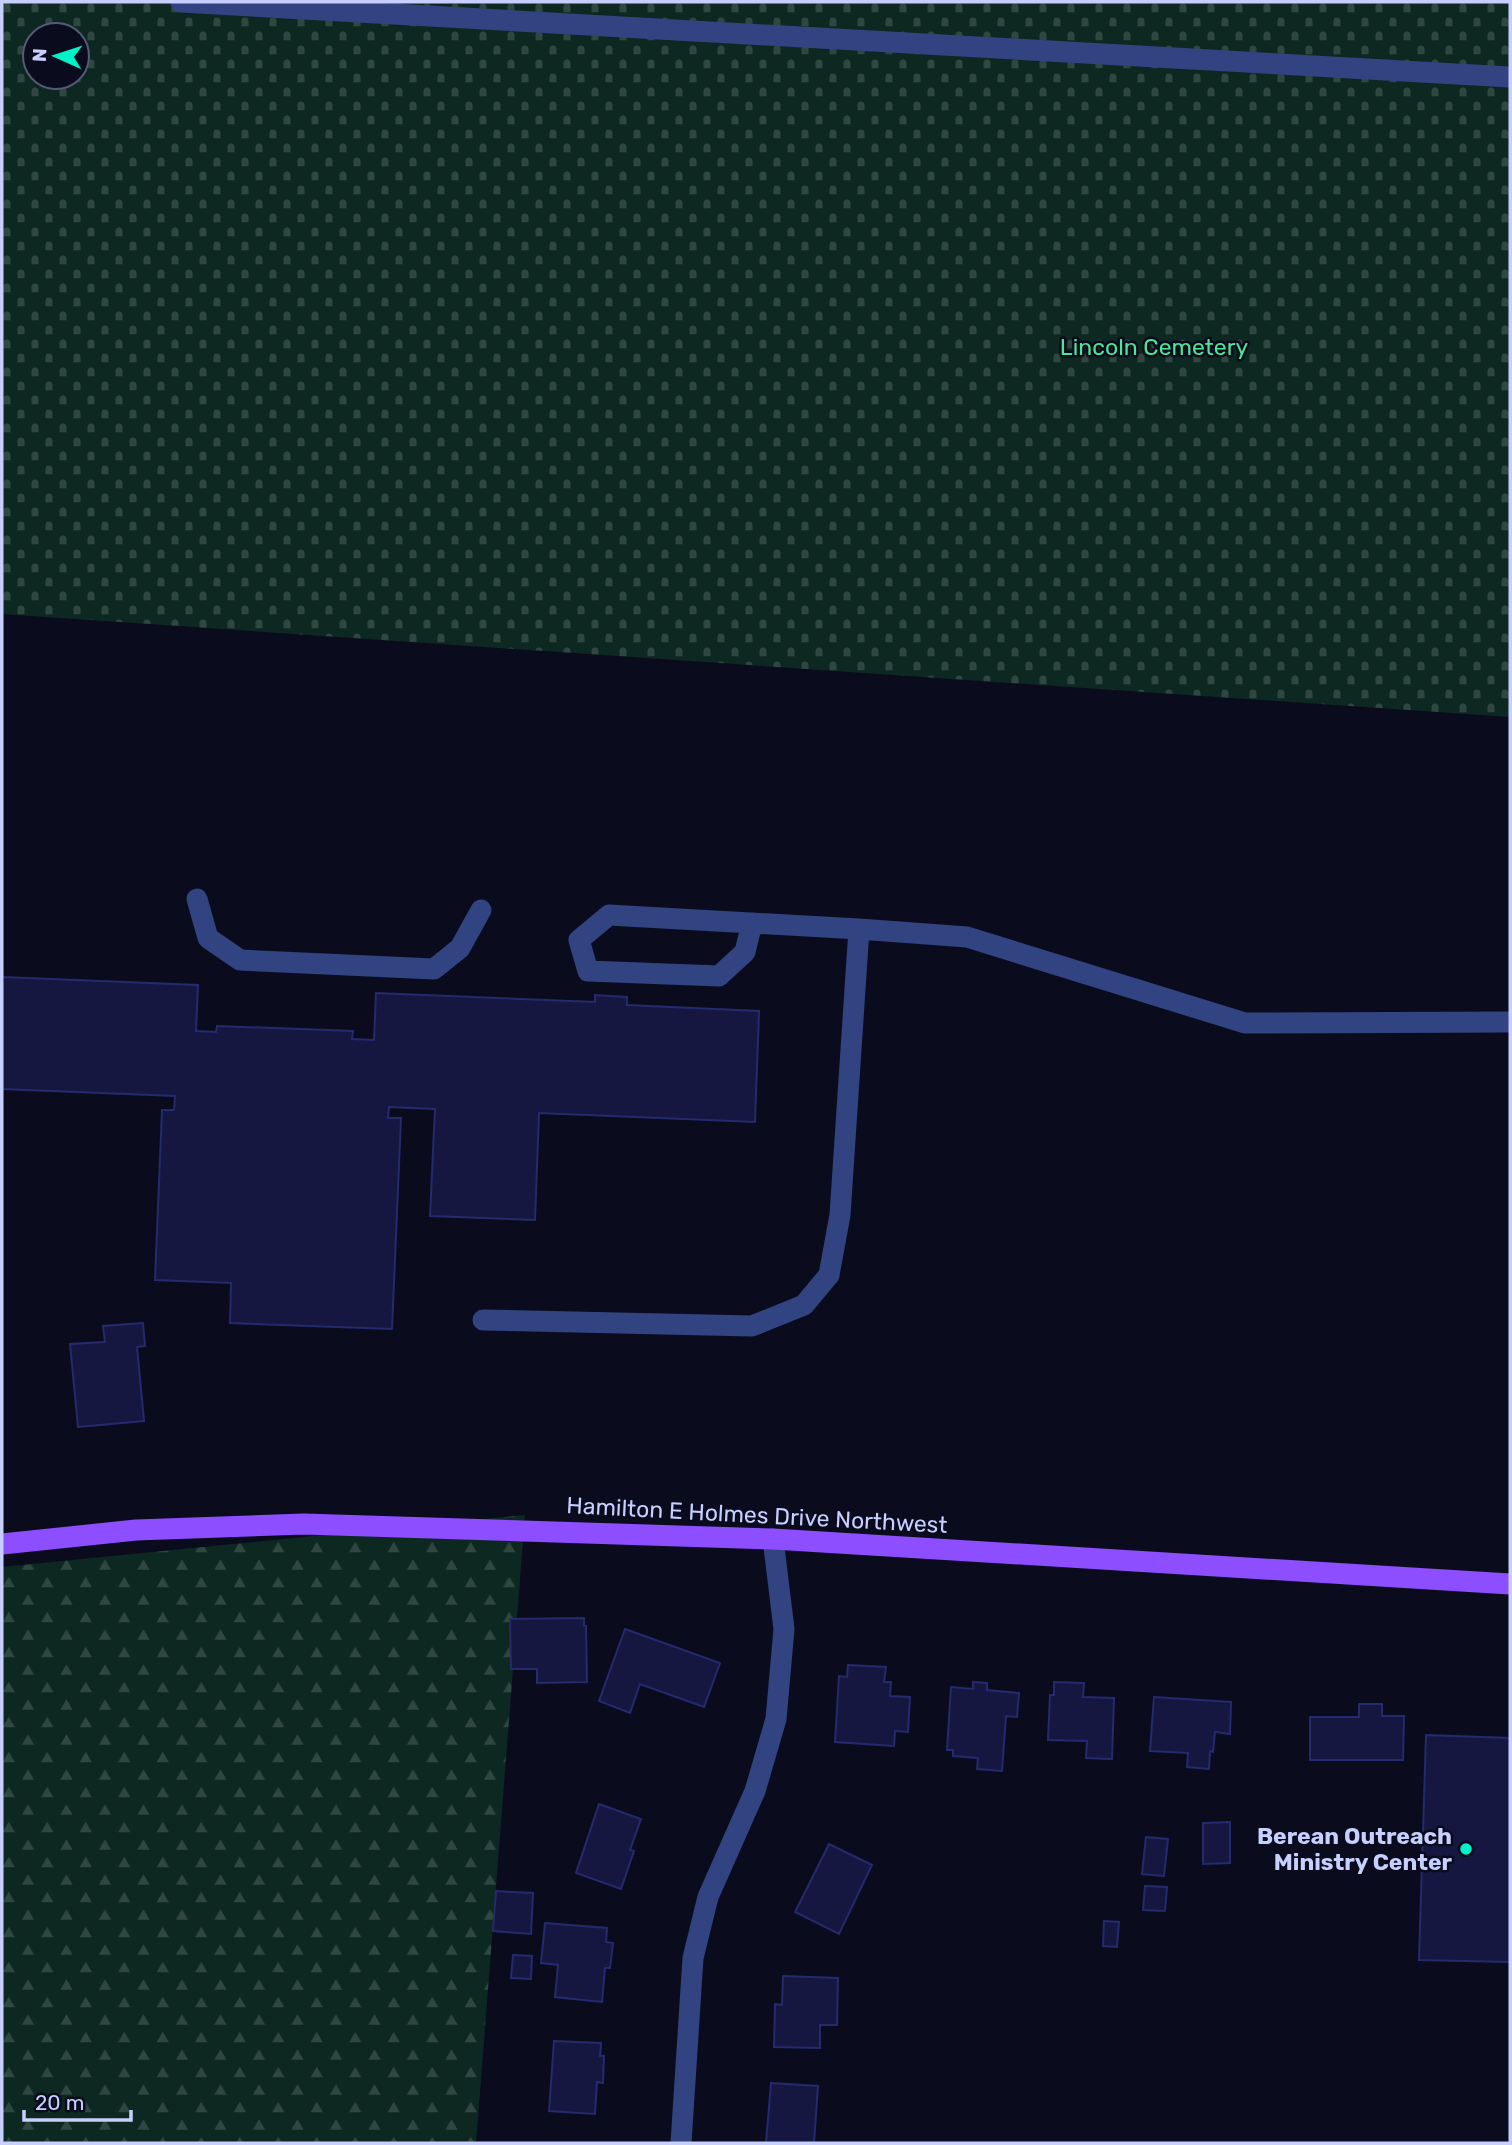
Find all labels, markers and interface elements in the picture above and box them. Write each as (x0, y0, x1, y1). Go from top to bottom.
north arrow (21, 21, 91, 91)
text: N (28, 48, 51, 63)
park label: Lincoln Cemetery (1060, 333, 1248, 361)
street label: Hamilton E Holmes Drive Northwest (566, 1491, 948, 1539)
place label: Berean Outreach Ministry Center (1257, 1822, 1453, 1876)
marker: Berean Outreach Ministry Center (1458, 1841, 1474, 1857)
scale bar (24, 2078, 131, 2122)
text: 20 m (35, 2090, 84, 2115)

